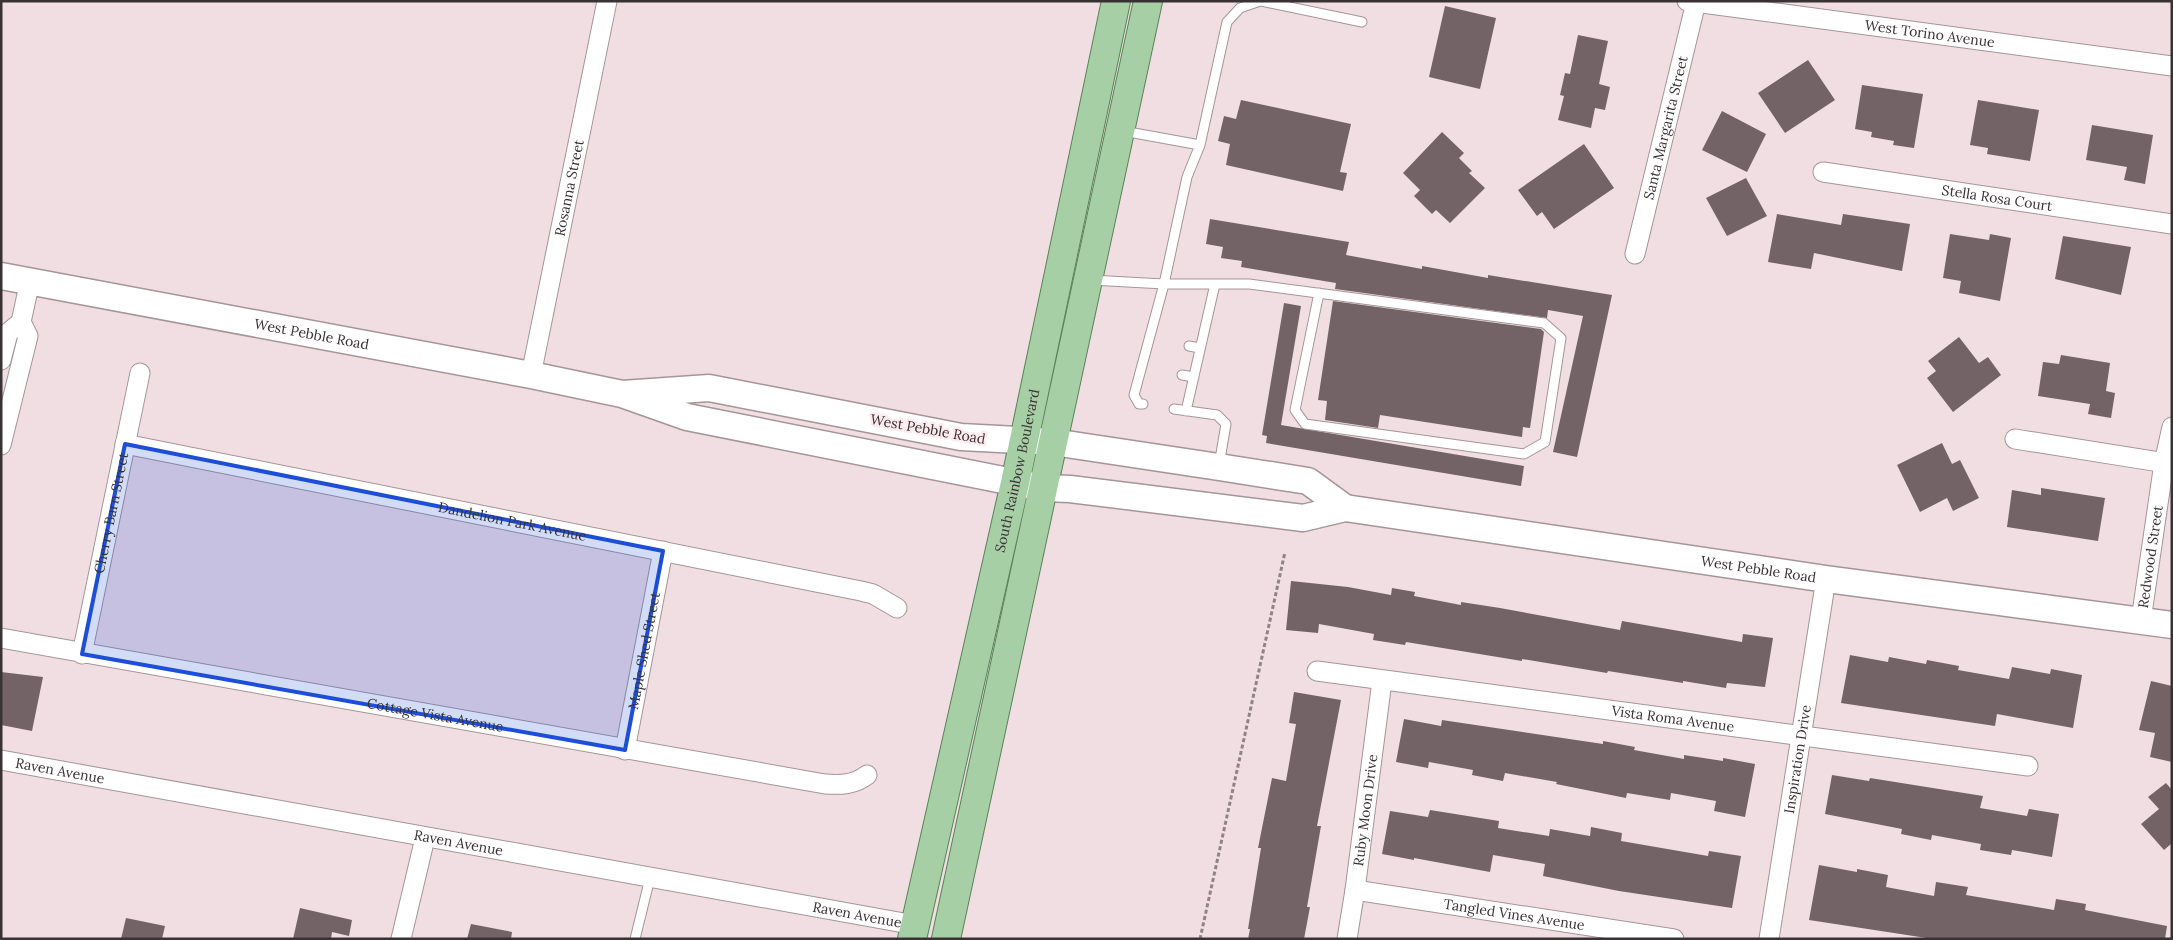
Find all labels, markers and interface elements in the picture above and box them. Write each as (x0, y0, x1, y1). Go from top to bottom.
street label: West Torino Avenue (1864, 16, 1996, 51)
street label: Santa Margarita Street (1640, 53, 1692, 201)
street label: Rosanna Street (550, 137, 588, 238)
street label: Stella Rosa Court (1941, 181, 2054, 215)
street label: West Pebble Road (253, 314, 371, 354)
street label: South Rainbow Boulevard (991, 387, 1043, 554)
street label: West Pebble Road (869, 410, 987, 448)
street label: Cherry Barn Street (90, 450, 132, 575)
street label: Dandelion Park Avenue (437, 498, 588, 545)
street label: Redwood Street (2134, 503, 2167, 609)
street label: West Pebble Road (1700, 552, 1817, 586)
street label: Maple Shed Street (624, 590, 664, 711)
street label: Cottage Vista Avenue (366, 694, 505, 736)
street label: Vista Roma Avenue (1609, 701, 1736, 736)
street label: Inspiration Drive (1780, 703, 1815, 815)
street label: Ruby Moon Drive (1349, 753, 1381, 867)
street label: Raven Avenue (14, 754, 106, 788)
street label: Raven Avenue (413, 826, 505, 860)
street label: Tangled Vines Avenue (1442, 895, 1586, 934)
street label: Raven Avenue (811, 898, 904, 931)

